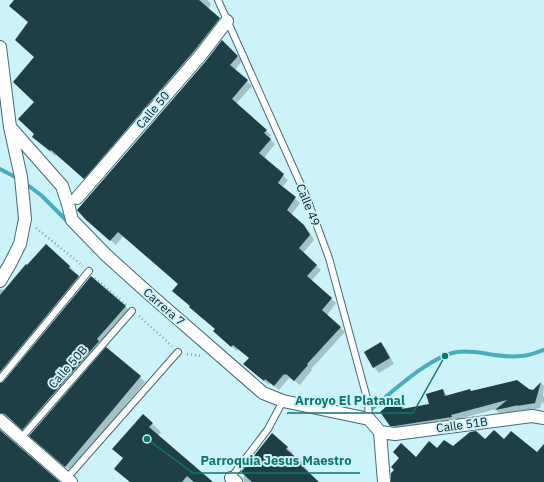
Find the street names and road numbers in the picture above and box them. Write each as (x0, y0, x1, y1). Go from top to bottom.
street label: Calle 50 (133, 88, 173, 131)
street label: Calle 49 (293, 182, 324, 228)
street label: Carrera 7 (141, 285, 188, 329)
street label: Calle 50B (45, 342, 90, 391)
street label: Calle 51B (435, 413, 489, 436)

